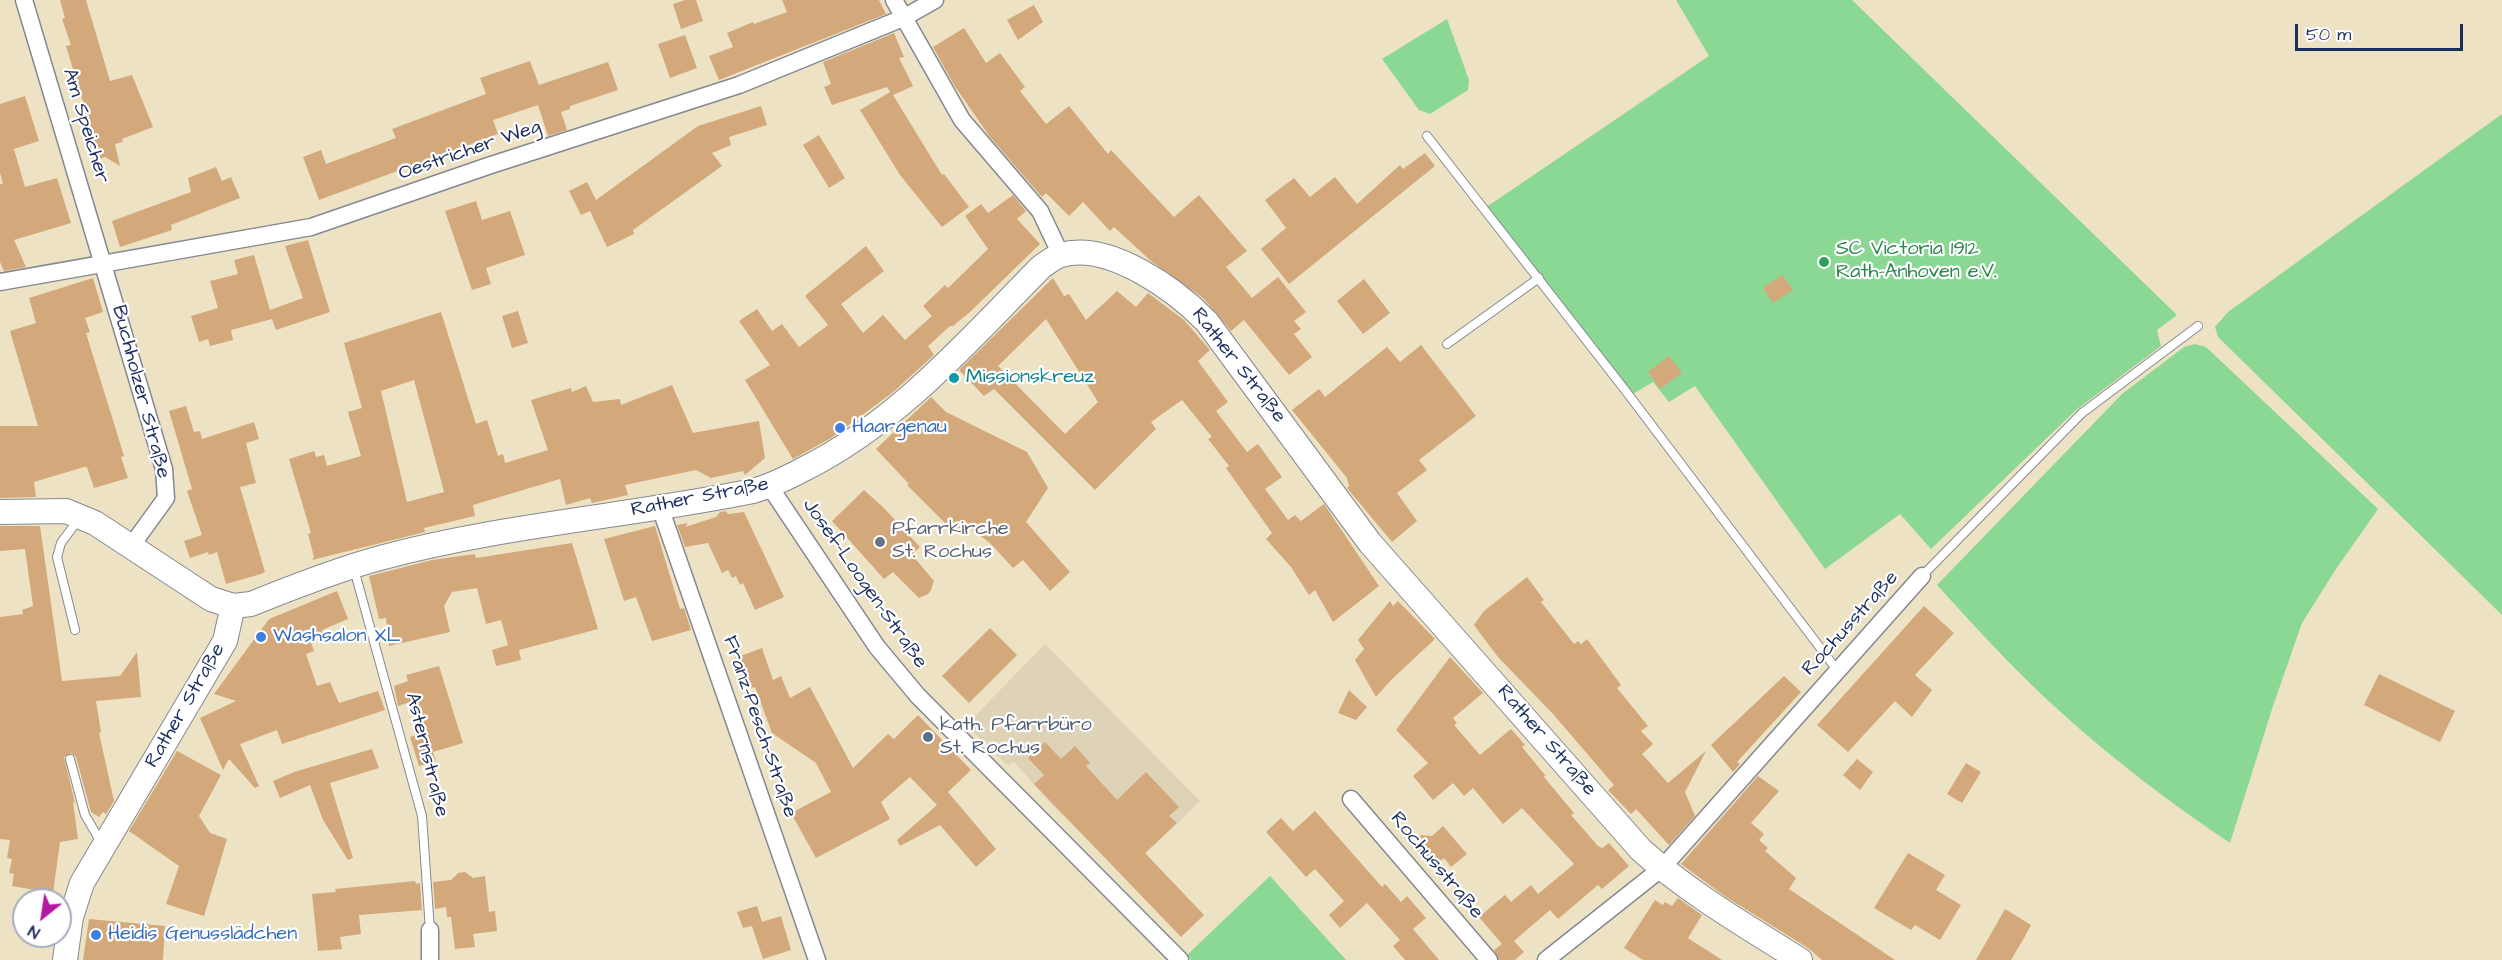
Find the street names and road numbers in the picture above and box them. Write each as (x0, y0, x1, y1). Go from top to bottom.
street label: Am Speicher (56, 66, 114, 186)
street label: Oestricher Weg (396, 115, 544, 187)
street label: Buchholzer Straße (105, 303, 175, 481)
street label: Rather Straße (1186, 304, 1290, 428)
street label: Rather Straße (629, 473, 771, 523)
street label: Josef-Loogen-Straße (796, 495, 932, 673)
street label: Rochusstraße (1798, 567, 1904, 681)
street label: Franz-Pesch-Straße (717, 633, 801, 821)
street label: Rather Straße (141, 640, 231, 772)
street label: Rather Straße (1491, 680, 1601, 802)
street label: Asternstraße (399, 690, 453, 820)
street label: Rochusstraße (1384, 807, 1488, 925)

